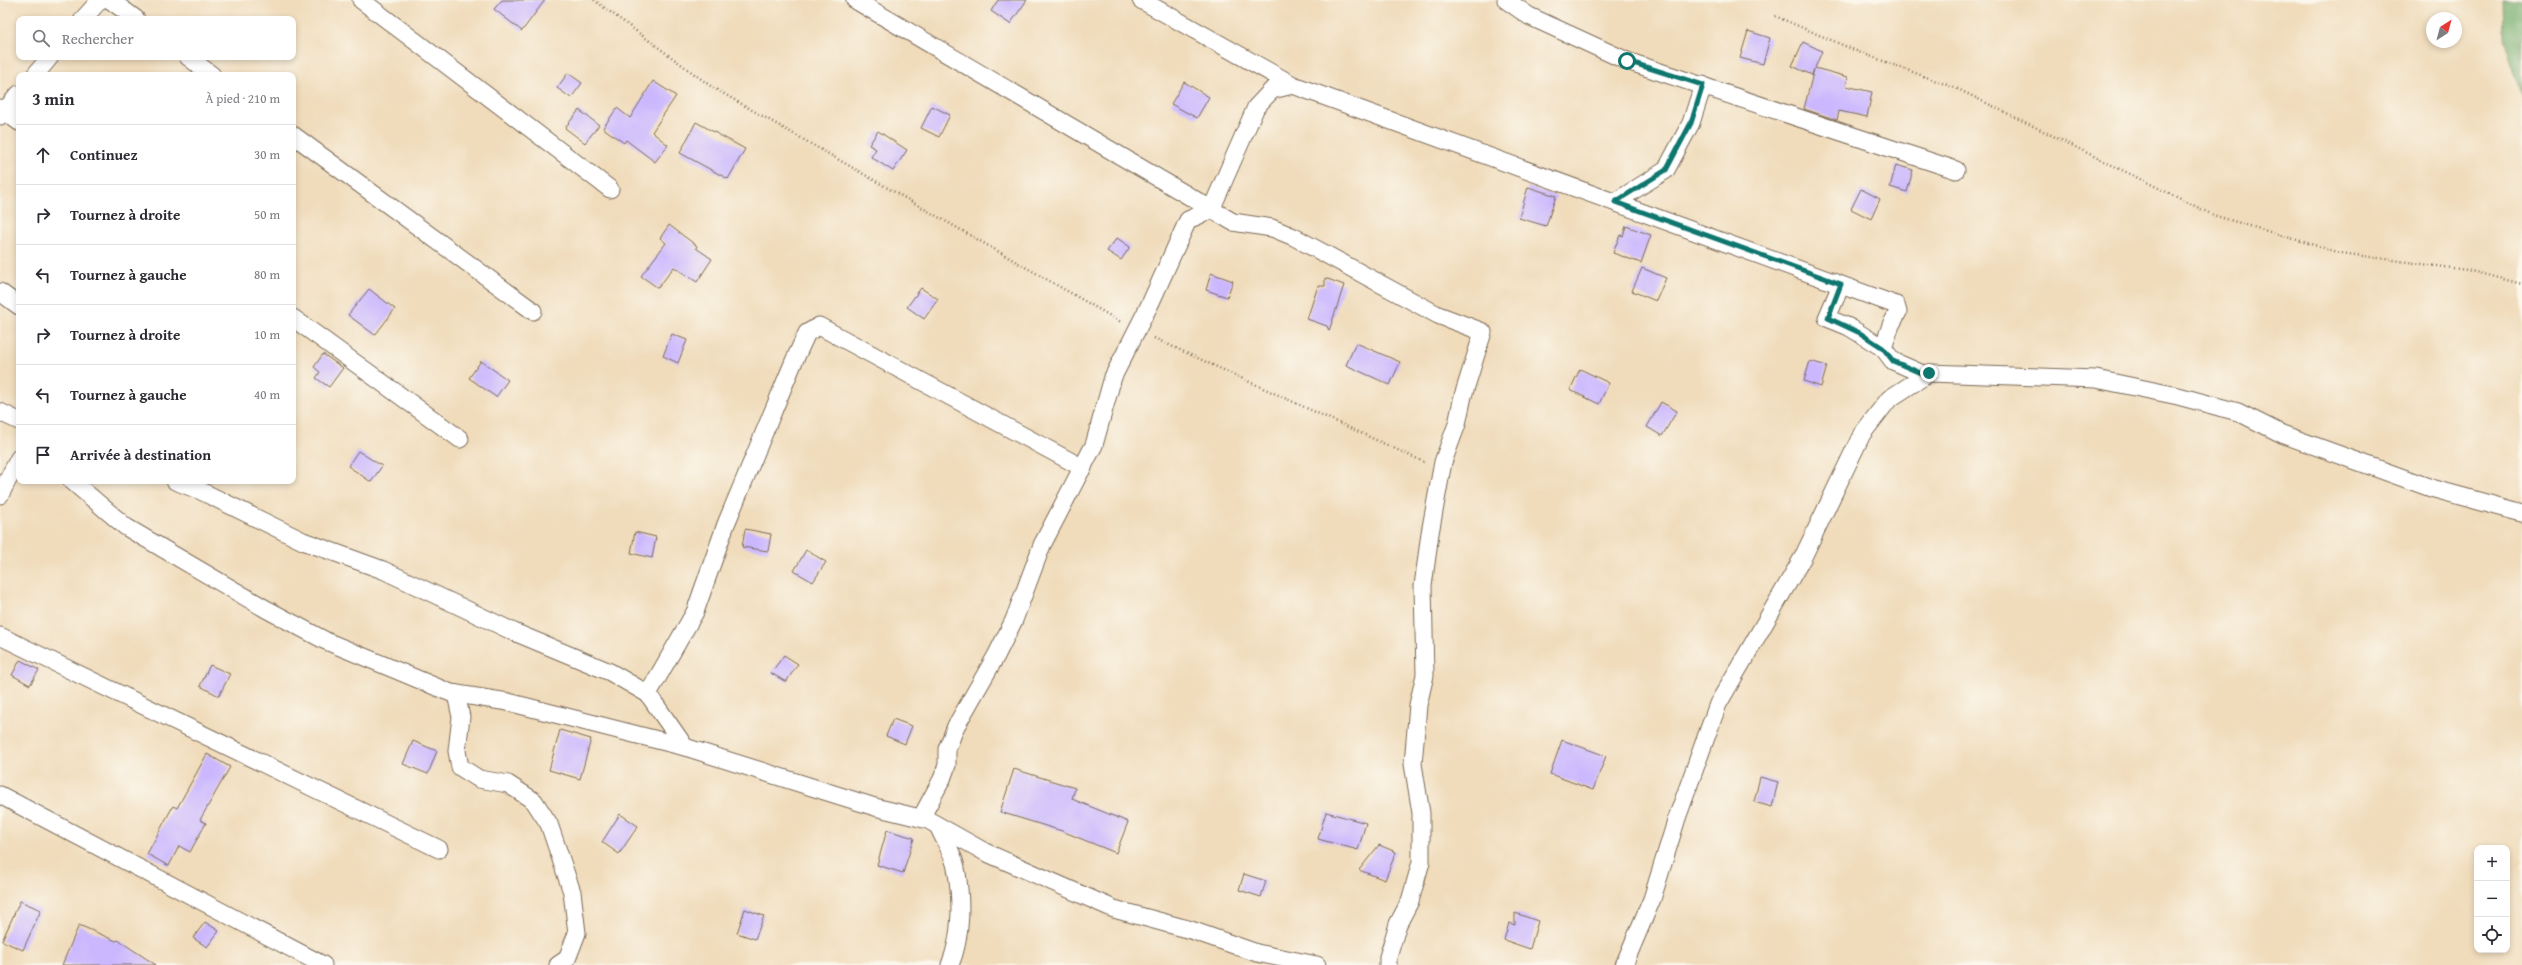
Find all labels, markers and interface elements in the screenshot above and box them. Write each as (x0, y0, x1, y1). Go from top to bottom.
north arrow (2426, 12, 2462, 48)
search box (16, 16, 296, 60)
icon: search (30, 27, 52, 49)
text: Rechercher (62, 28, 134, 49)
route start (1618, 52, 1636, 70)
text: 3 min (32, 86, 74, 111)
text: À pied · 210 m (205, 89, 280, 108)
icon: ahead (32, 144, 54, 166)
text: Continuez (70, 144, 138, 165)
text: 30 m (254, 145, 280, 164)
icon: right (32, 204, 54, 226)
text: Tournez à droite (70, 204, 180, 225)
text: 50 m (254, 205, 280, 224)
icon: left (32, 264, 54, 286)
text: Tournez à gauche (70, 264, 187, 285)
text: 80 m (254, 265, 280, 284)
icon: right (32, 324, 54, 346)
text: Tournez à droite (70, 324, 180, 345)
text: 10 m (254, 325, 280, 344)
route end (1920, 364, 1938, 382)
icon: left (32, 384, 54, 406)
text: Tournez à gauche (70, 384, 187, 405)
text: 40 m (254, 385, 280, 404)
icon: arrive (32, 444, 54, 466)
text: Arrivée à destination (70, 444, 211, 465)
map controls (2474, 845, 2510, 953)
button: + (2474, 845, 2510, 881)
button: − (2474, 881, 2510, 917)
button: locate (2474, 917, 2510, 953)

